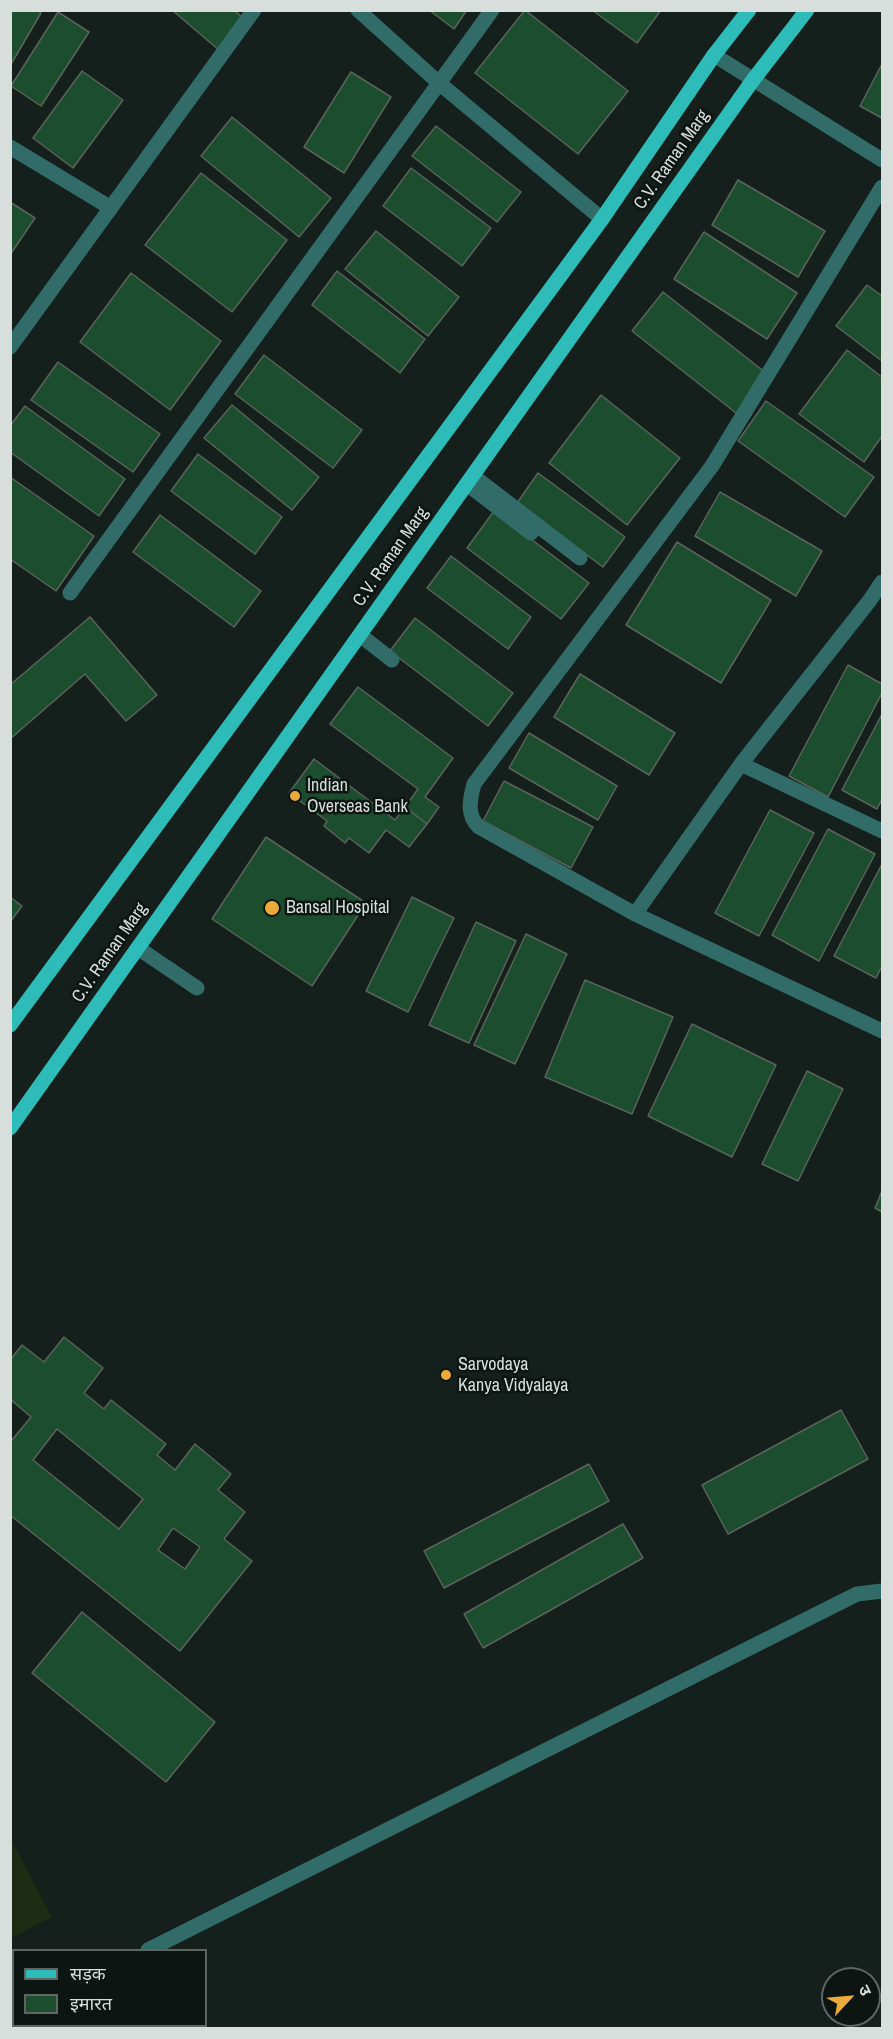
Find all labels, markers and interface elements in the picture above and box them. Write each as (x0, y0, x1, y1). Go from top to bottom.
street label: C.V. Raman Marg (630, 106, 714, 214)
street label: C.V. Raman Marg (349, 503, 433, 611)
place label: Indian Overseas Bank (307, 775, 408, 818)
marker: Indian Overseas Bank (288, 789, 302, 803)
place label: Bansal Hospital (286, 897, 389, 919)
street label: C.V. Raman Marg (68, 899, 152, 1007)
marker: Bansal Hospital (263, 899, 281, 917)
place label: Sarvodaya Kanya Vidyalaya (458, 1354, 569, 1396)
marker: Sarvodaya Kanya Vidyalaya (439, 1368, 453, 1382)
legend (12, 1949, 207, 2027)
text: सड़क (70, 1961, 106, 1986)
north arrow (821, 1967, 881, 2027)
text: उ (853, 1981, 877, 1999)
text: इमारत (70, 1991, 112, 2016)

